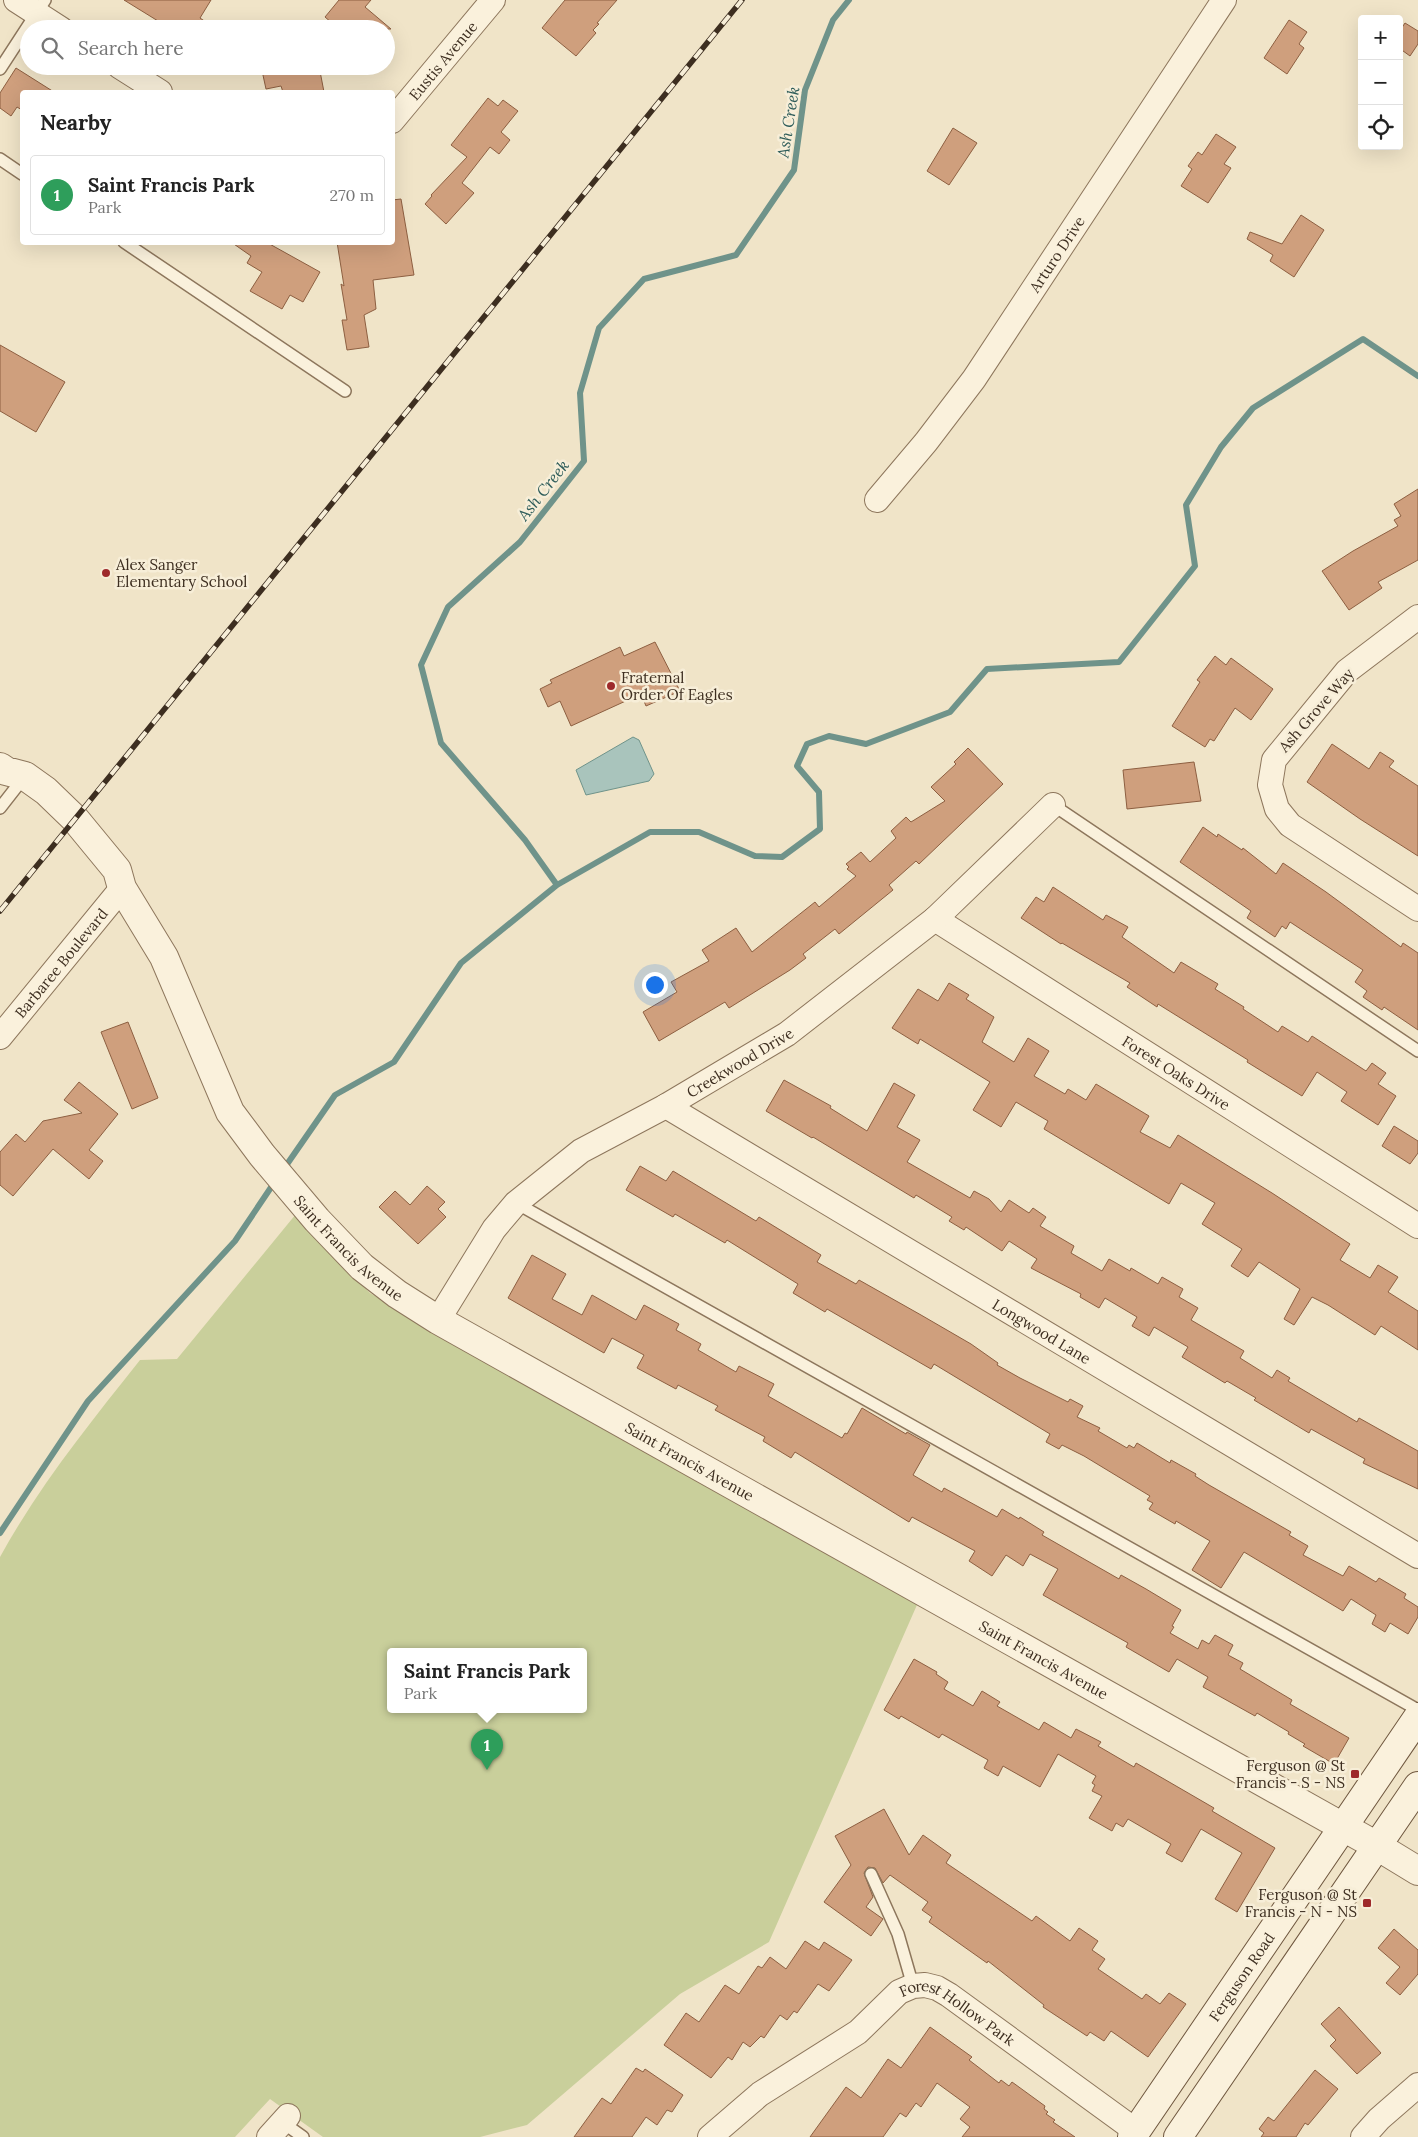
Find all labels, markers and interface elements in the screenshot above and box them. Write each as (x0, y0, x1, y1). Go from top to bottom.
map controls (1358, 15, 1403, 150)
button: + (1358, 15, 1403, 60)
street label: Eustis Avenue (404, 17, 481, 104)
search box (20, 20, 395, 75)
icon: search (38, 34, 66, 62)
text: Search here (78, 36, 184, 60)
button: − (1358, 60, 1403, 105)
water label: Ash Creek (772, 85, 803, 160)
button: locate (1358, 105, 1403, 150)
text: Nearby (40, 109, 111, 136)
text: Saint Francis Park (88, 173, 254, 197)
text: 1 (54, 185, 60, 205)
text: 270 m (330, 185, 374, 205)
text: Park (88, 197, 121, 217)
street label: Arturo Drive (1024, 212, 1089, 296)
water label: Ash Creek (512, 456, 573, 525)
place label: Alex Sanger Elementary School (115, 555, 247, 591)
marker: Alex Sanger Elementary School (100, 567, 112, 579)
street label: Ash Grove Way (1274, 664, 1358, 757)
place label: Fraternal Order Of Eagles (621, 668, 733, 704)
marker: Fraternal Order Of Eagles (605, 680, 617, 692)
street label: Barbaree Boulevard (10, 904, 111, 1021)
your location (642, 972, 668, 998)
street label: Creekwood Drive (683, 1023, 797, 1101)
street label: Forest Oaks Drive (1119, 1031, 1234, 1114)
street label: Saint Francis Avenue (290, 1191, 407, 1305)
street label: Longwood Lane (989, 1294, 1095, 1368)
street label: Saint Francis Avenue (622, 1417, 757, 1505)
street label: Saint Francis Avenue (976, 1616, 1112, 1703)
popup (387, 1648, 587, 1713)
text: Saint Francis Park (404, 1659, 570, 1683)
text: Park (404, 1683, 437, 1703)
pin: 1 (471, 1729, 503, 1770)
place label: Ferguson @ St Francis - S - NS (1236, 1756, 1345, 1792)
marker: Ferguson @ St Francis - S - NS (1349, 1768, 1361, 1780)
place label: Ferguson @ St Francis - N - NS (1245, 1885, 1357, 1921)
marker: Ferguson @ St Francis - N - NS (1361, 1897, 1373, 1909)
street label: Ferguson Road (1204, 1929, 1278, 2025)
street label: Forest Hollow Park (896, 1975, 1019, 2049)

